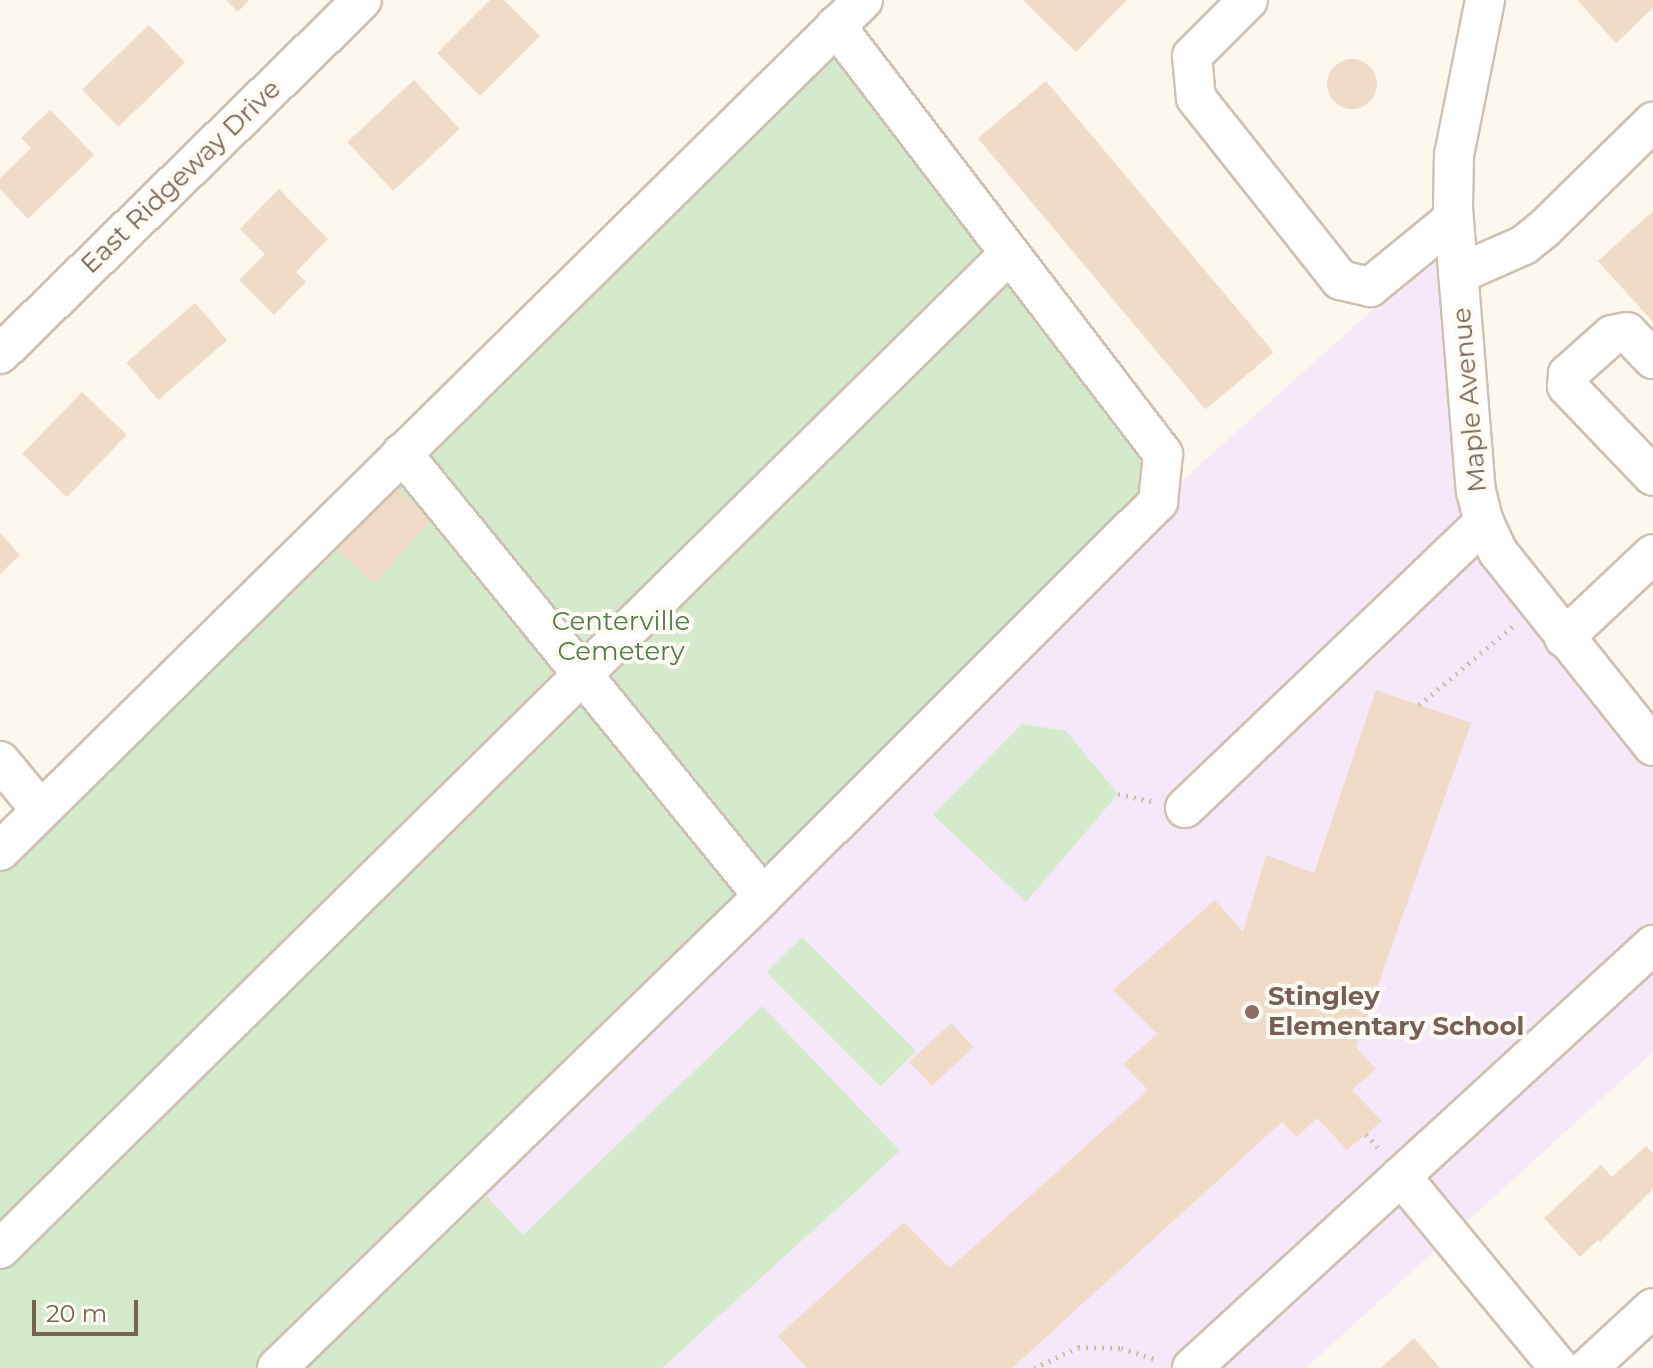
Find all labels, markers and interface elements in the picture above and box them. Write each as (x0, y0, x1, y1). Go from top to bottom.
street label: East Ridgeway Drive (75, 74, 287, 280)
street label: Maple Avenue (1446, 306, 1494, 494)
park label: Centerville Cemetery (552, 606, 690, 668)
place label: Stingley Elementary School (1268, 981, 1524, 1042)
marker: Stingley Elementary School (1243, 1003, 1261, 1021)
scale bar (36, 1284, 142, 1334)
text: 20 m (46, 1299, 107, 1328)

